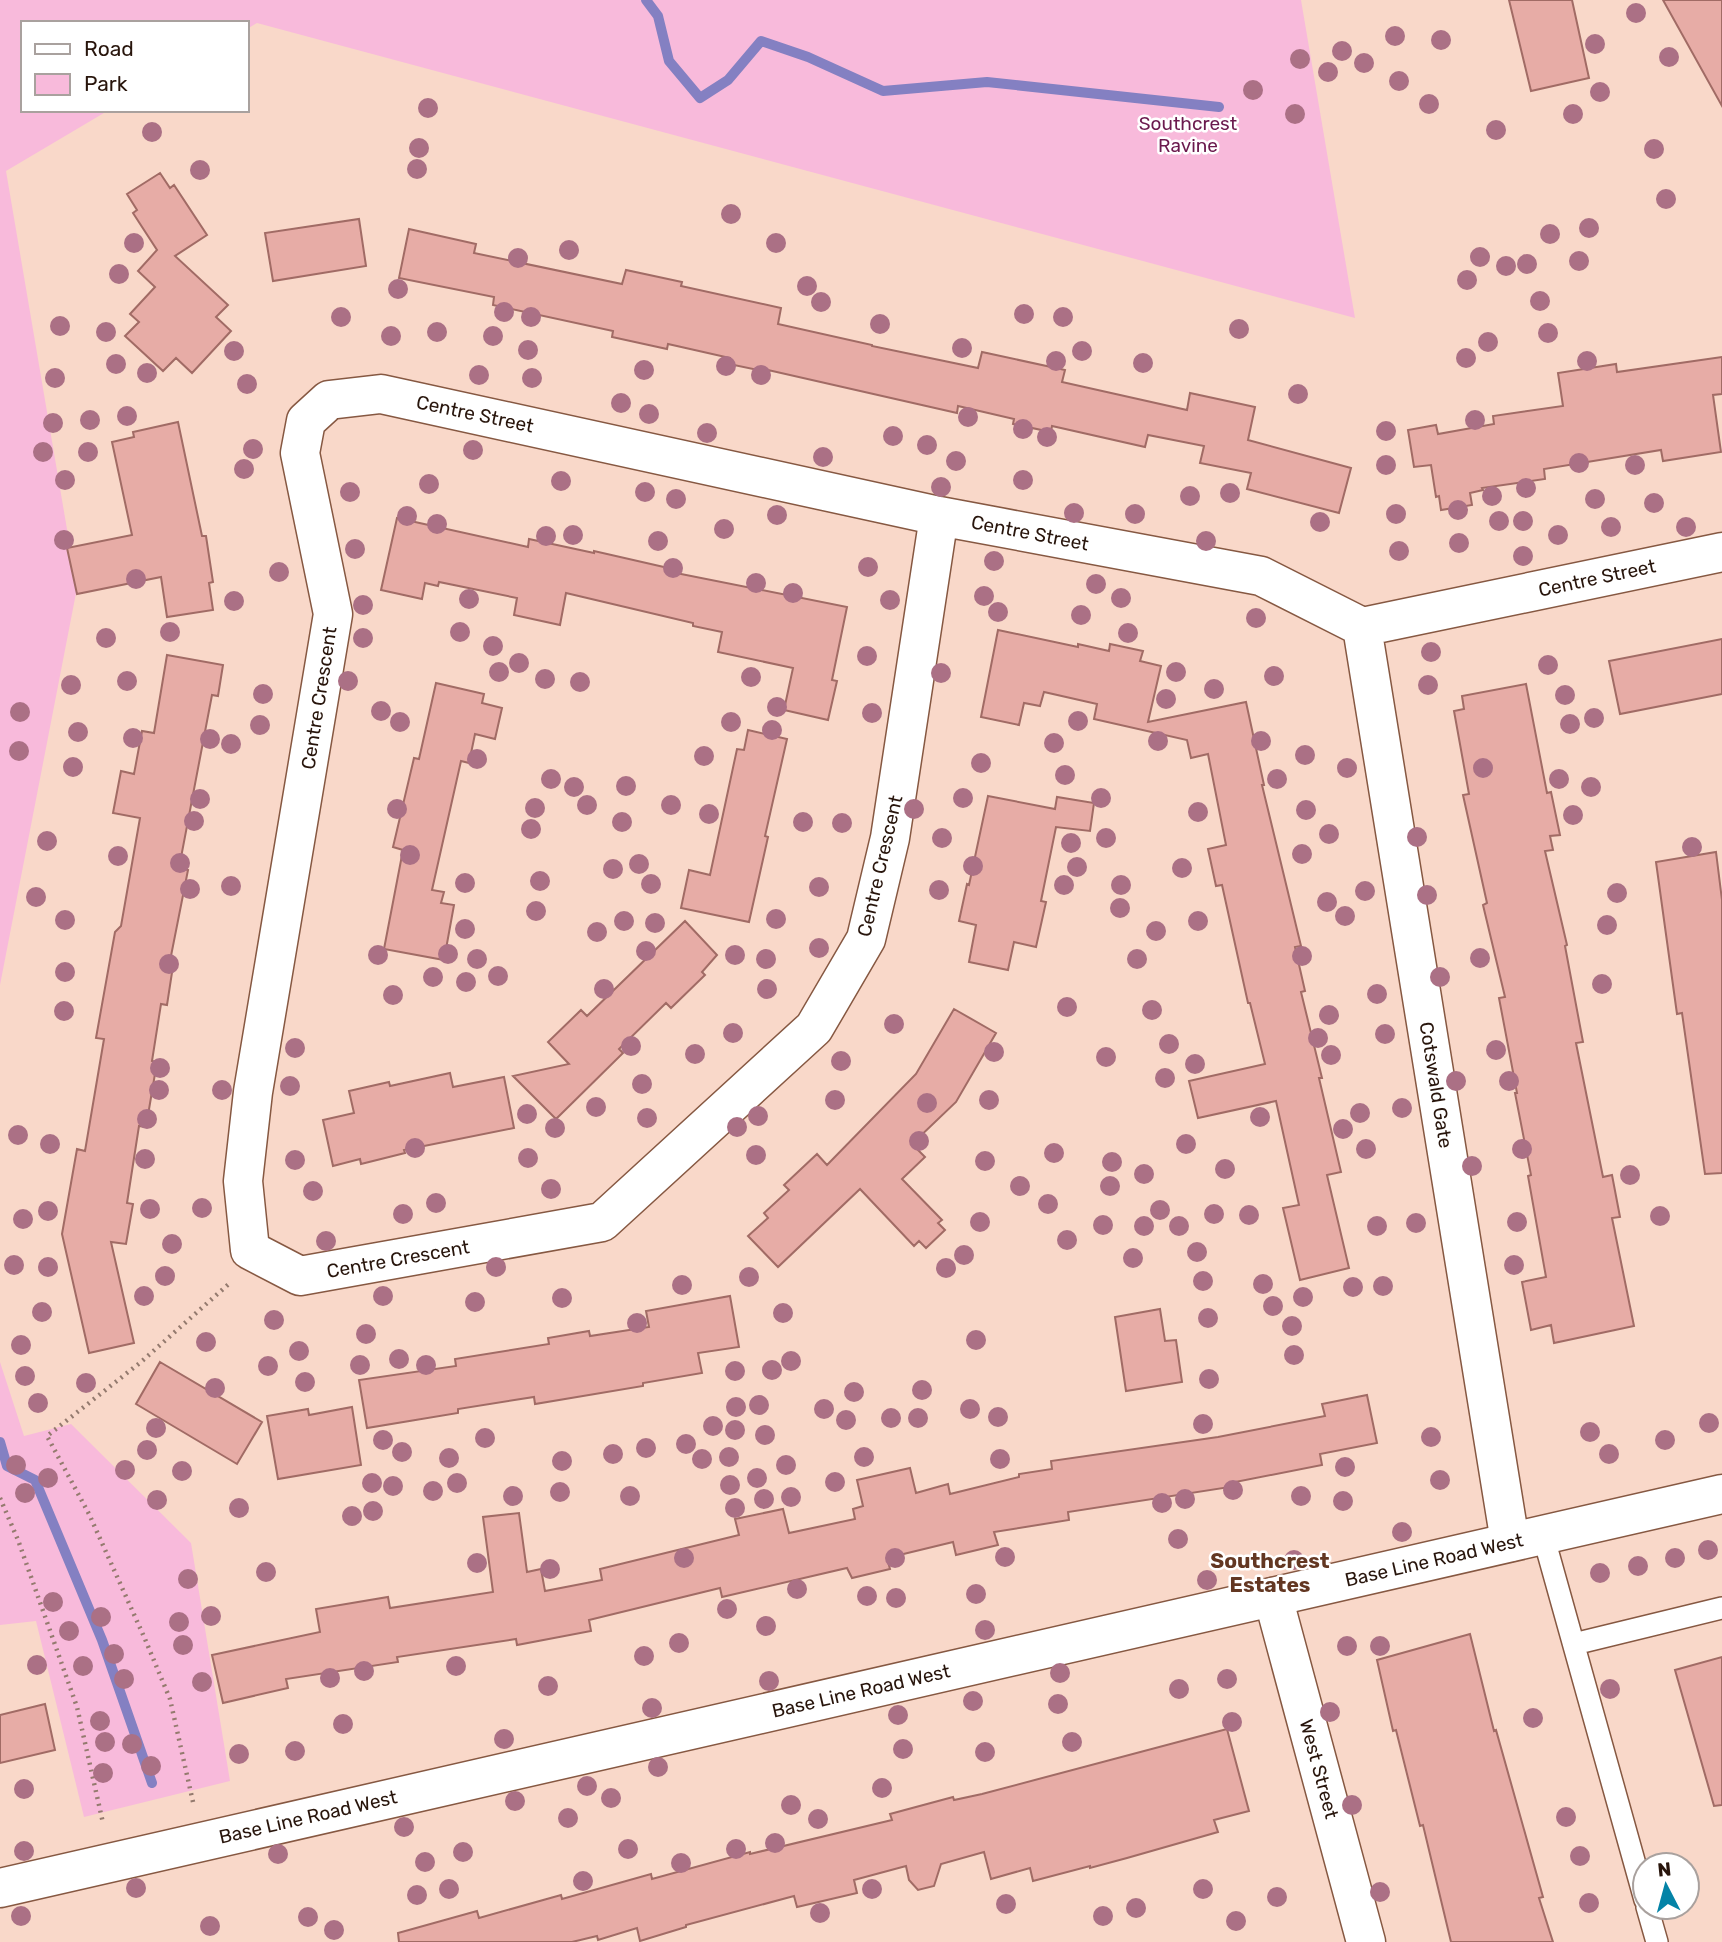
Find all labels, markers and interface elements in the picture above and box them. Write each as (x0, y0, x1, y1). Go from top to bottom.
legend (21, 21, 248, 112)
text: Road (84, 36, 134, 61)
text: Park (84, 71, 128, 96)
park label: Southcrest Ravine (1139, 112, 1238, 157)
street label: Centre Street (414, 390, 536, 438)
street label: Centre Street (969, 510, 1091, 556)
street label: Centre Street (1536, 554, 1658, 602)
street label: Centre Crescent (296, 624, 342, 771)
street label: Centre Crescent (853, 793, 908, 939)
street label: Cotswald Gate (1415, 1020, 1457, 1150)
street label: Centre Crescent (325, 1235, 472, 1283)
street label: Base Line Road West (1343, 1528, 1526, 1592)
district label: Southcrest Estates (1210, 1548, 1330, 1597)
street label: Base Line Road West (770, 1659, 953, 1723)
street label: West Street (1295, 1717, 1343, 1822)
street label: Base Line Road West (217, 1785, 400, 1849)
north arrow (1631, 1851, 1701, 1921)
text: N (1656, 1857, 1672, 1882)

